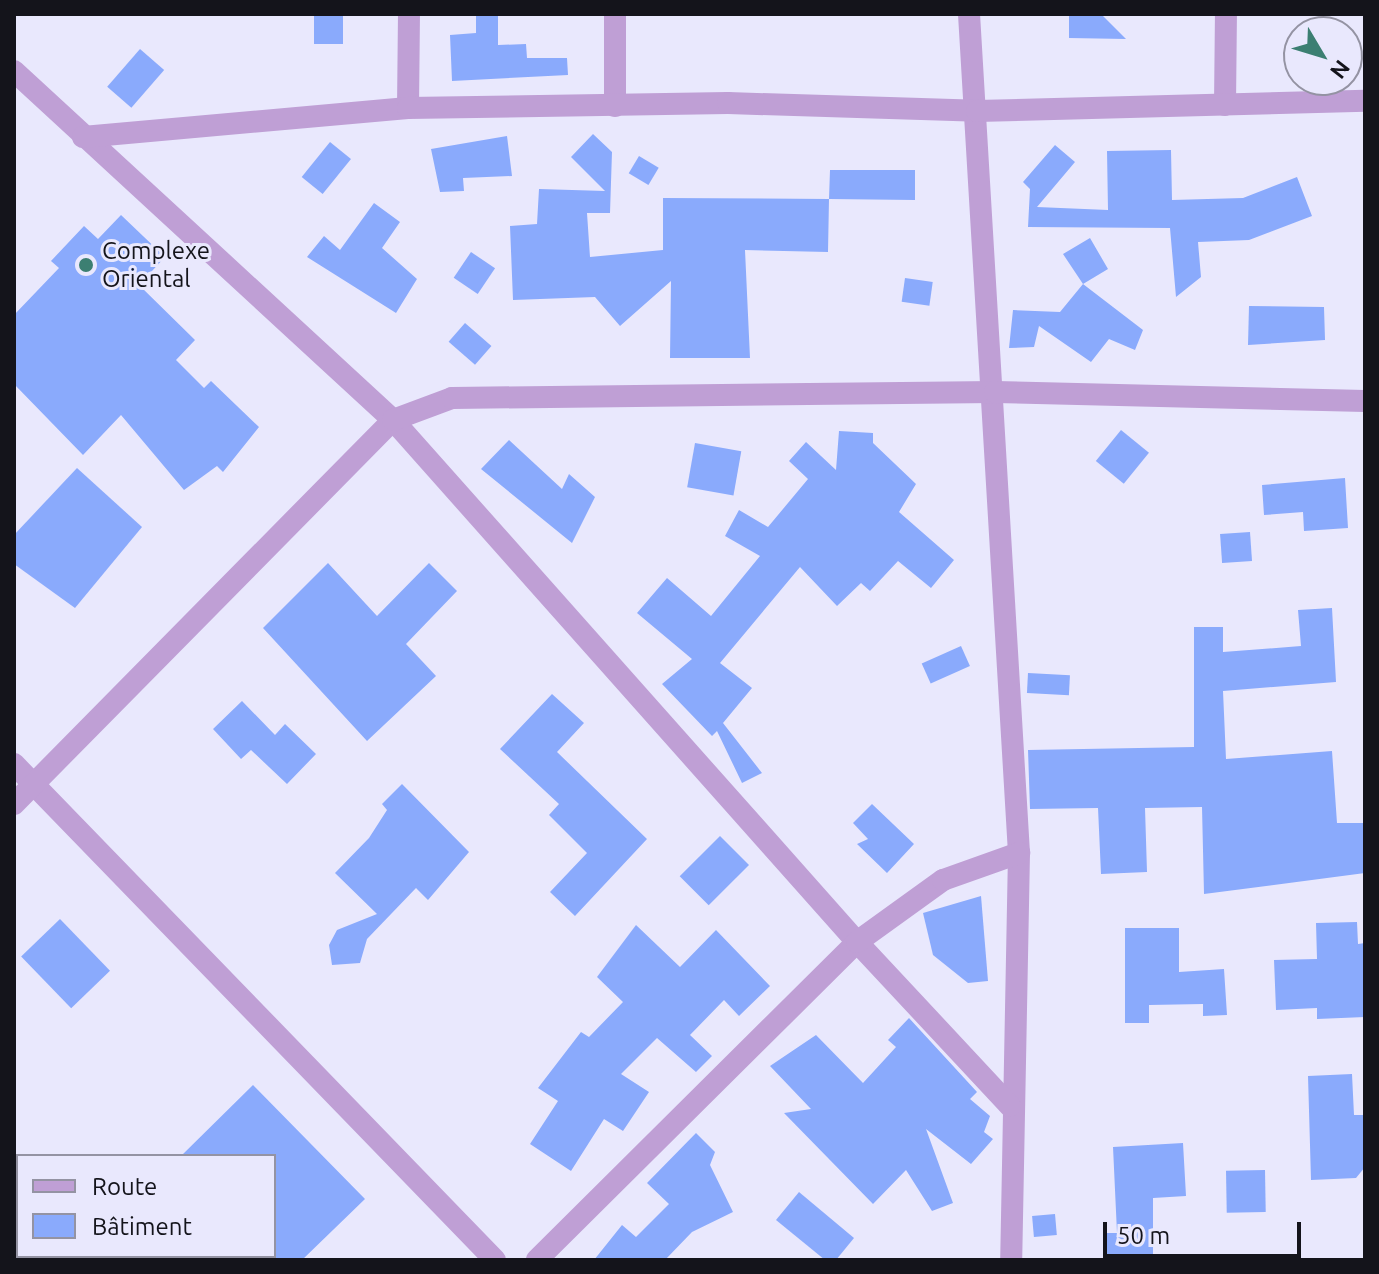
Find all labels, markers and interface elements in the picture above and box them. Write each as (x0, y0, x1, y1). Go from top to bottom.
north arrow (1283, 16, 1363, 96)
text: N (1326, 56, 1356, 84)
place label: Complexe Oriental (102, 237, 210, 293)
marker: Complexe Oriental (77, 256, 95, 274)
legend (16, 1154, 276, 1258)
text: Route (92, 1173, 157, 1200)
scale bar (1107, 1206, 1305, 1256)
text: Bâtiment (92, 1213, 192, 1240)
text: 50 m (1117, 1222, 1170, 1249)

